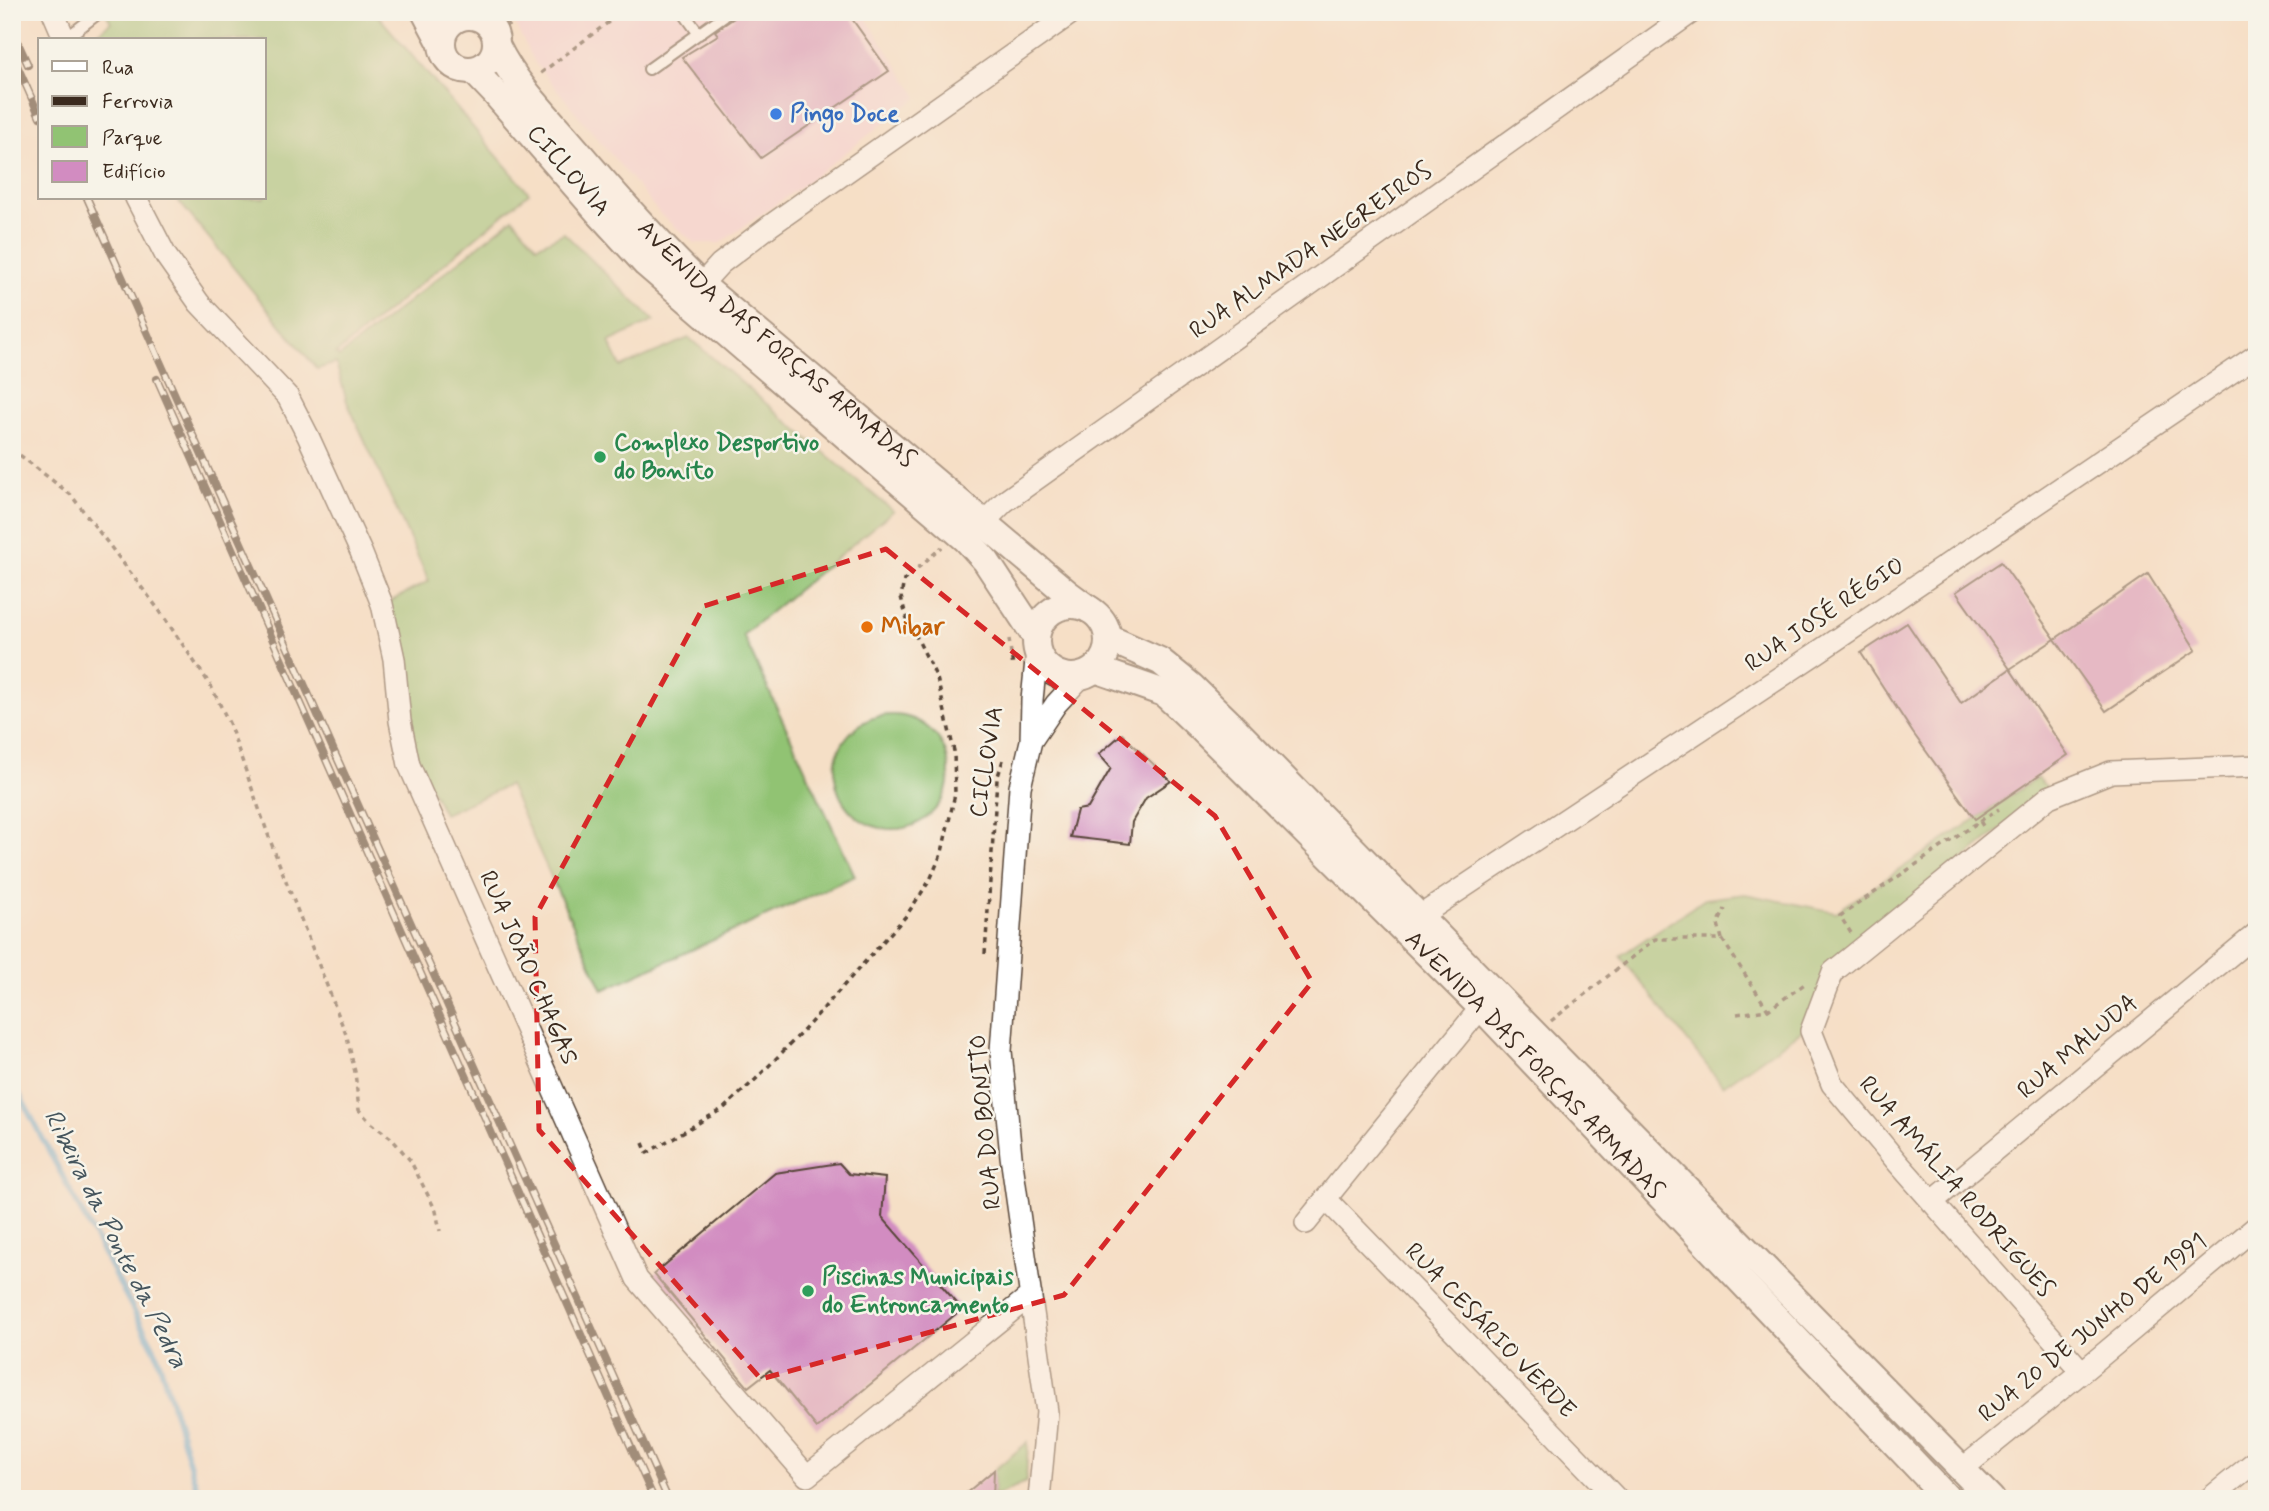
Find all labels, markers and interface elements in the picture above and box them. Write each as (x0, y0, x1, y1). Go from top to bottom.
legend (38, 38, 266, 200)
text: Rua (102, 54, 134, 82)
text: Ferrovia (102, 88, 173, 116)
place label: Pingo Doce (790, 99, 899, 133)
marker: Pingo Doce (768, 106, 784, 122)
street label: CICLOVIA (519, 118, 617, 224)
text: Parque (102, 124, 163, 152)
street label: RUA ALMADA NEGREIROS (1184, 155, 1438, 347)
text: Edifício (102, 158, 166, 186)
street label: AVENIDA DAS FORÇAS ARMADAS (630, 214, 922, 475)
place label: Complexo Desportivo do Bonito (614, 428, 819, 487)
marker: Complexo Desportivo do Bonito (592, 449, 608, 465)
street label: RUA JOSÉ RÉGIO (1738, 549, 1911, 680)
place label: Mibar (881, 612, 945, 643)
marker: Mibar (859, 619, 875, 635)
street label: CICLOVIA (963, 704, 1011, 820)
street label: RUA JOÃO CHAGAS (471, 866, 585, 1070)
street label: AVENIDA DAS FORÇAS ARMADAS (1398, 924, 1671, 1206)
street label: RUA MALUDA (2011, 988, 2145, 1106)
street label: RUA DO BONITO (963, 1033, 1009, 1211)
street label: RUA AMÁLIA RODRIGUES (1851, 1069, 2061, 1304)
water label: Ribeira da Ponte da Pedra (35, 1104, 195, 1375)
street label: RUA 20 DE JUNHO DE 1991 (1973, 1226, 2213, 1430)
street label: RUA CESÁRIO VERDE (1398, 1236, 1583, 1426)
place label: Piscinas Municipais do Entroncamento (822, 1262, 1014, 1321)
marker: Piscinas Municipais do Entroncamento (800, 1283, 816, 1299)

